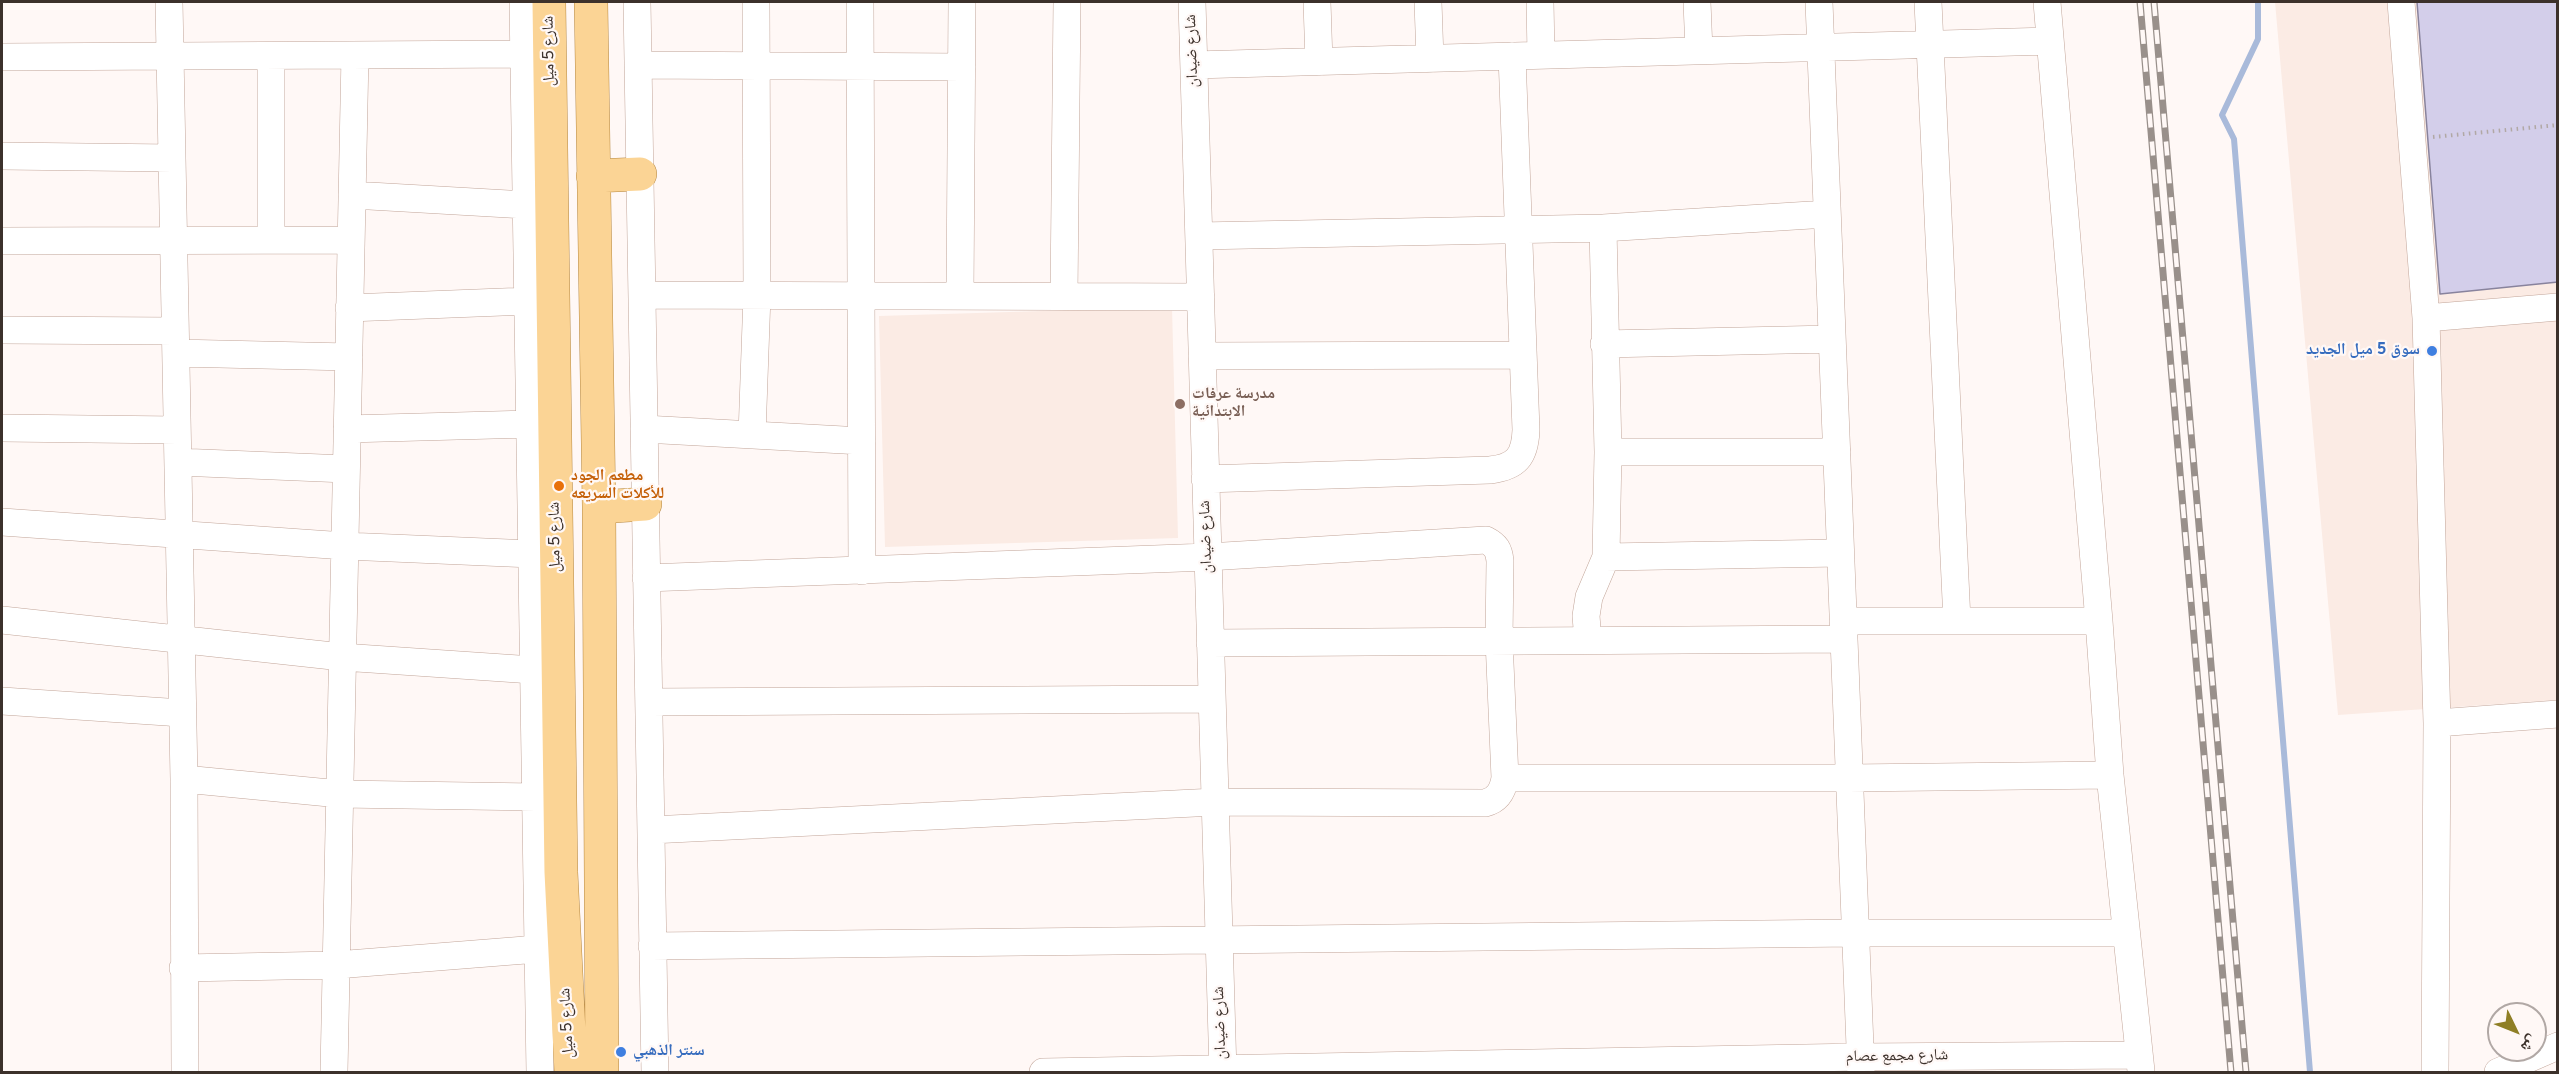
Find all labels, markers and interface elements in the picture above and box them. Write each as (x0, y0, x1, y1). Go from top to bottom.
street label: شارع ضيدان (1182, 14, 1204, 88)
street label: شارع 5 ميل (540, 16, 560, 86)
place label: سوق 5 ميل الجديد (2306, 341, 2420, 361)
marker: سوق 5 ميل الجديد (2425, 344, 2439, 358)
place label: مدرسة عرفات الابتدائية (1192, 385, 1275, 423)
marker: مدرسة عرفات الابتدائية (1173, 397, 1187, 411)
place label: مطعم الجود للأكلات السريعه (571, 467, 664, 505)
marker: مطعم الجود للأكلات السريعه (552, 479, 566, 493)
street label: شارع ضيدان (1196, 500, 1218, 574)
street label: شارع 5 ميل (546, 502, 566, 572)
street label: شارع ضيدان (1210, 986, 1232, 1060)
street label: شارع 5 ميل (557, 987, 579, 1059)
north arrow (2487, 1002, 2547, 1062)
text: ش (2516, 1030, 2542, 1056)
place label: سنتر الذهبي (633, 1042, 705, 1062)
marker: سنتر الذهبي (614, 1045, 628, 1059)
street label: شارع مجمع عصام (1846, 1047, 1948, 1067)

